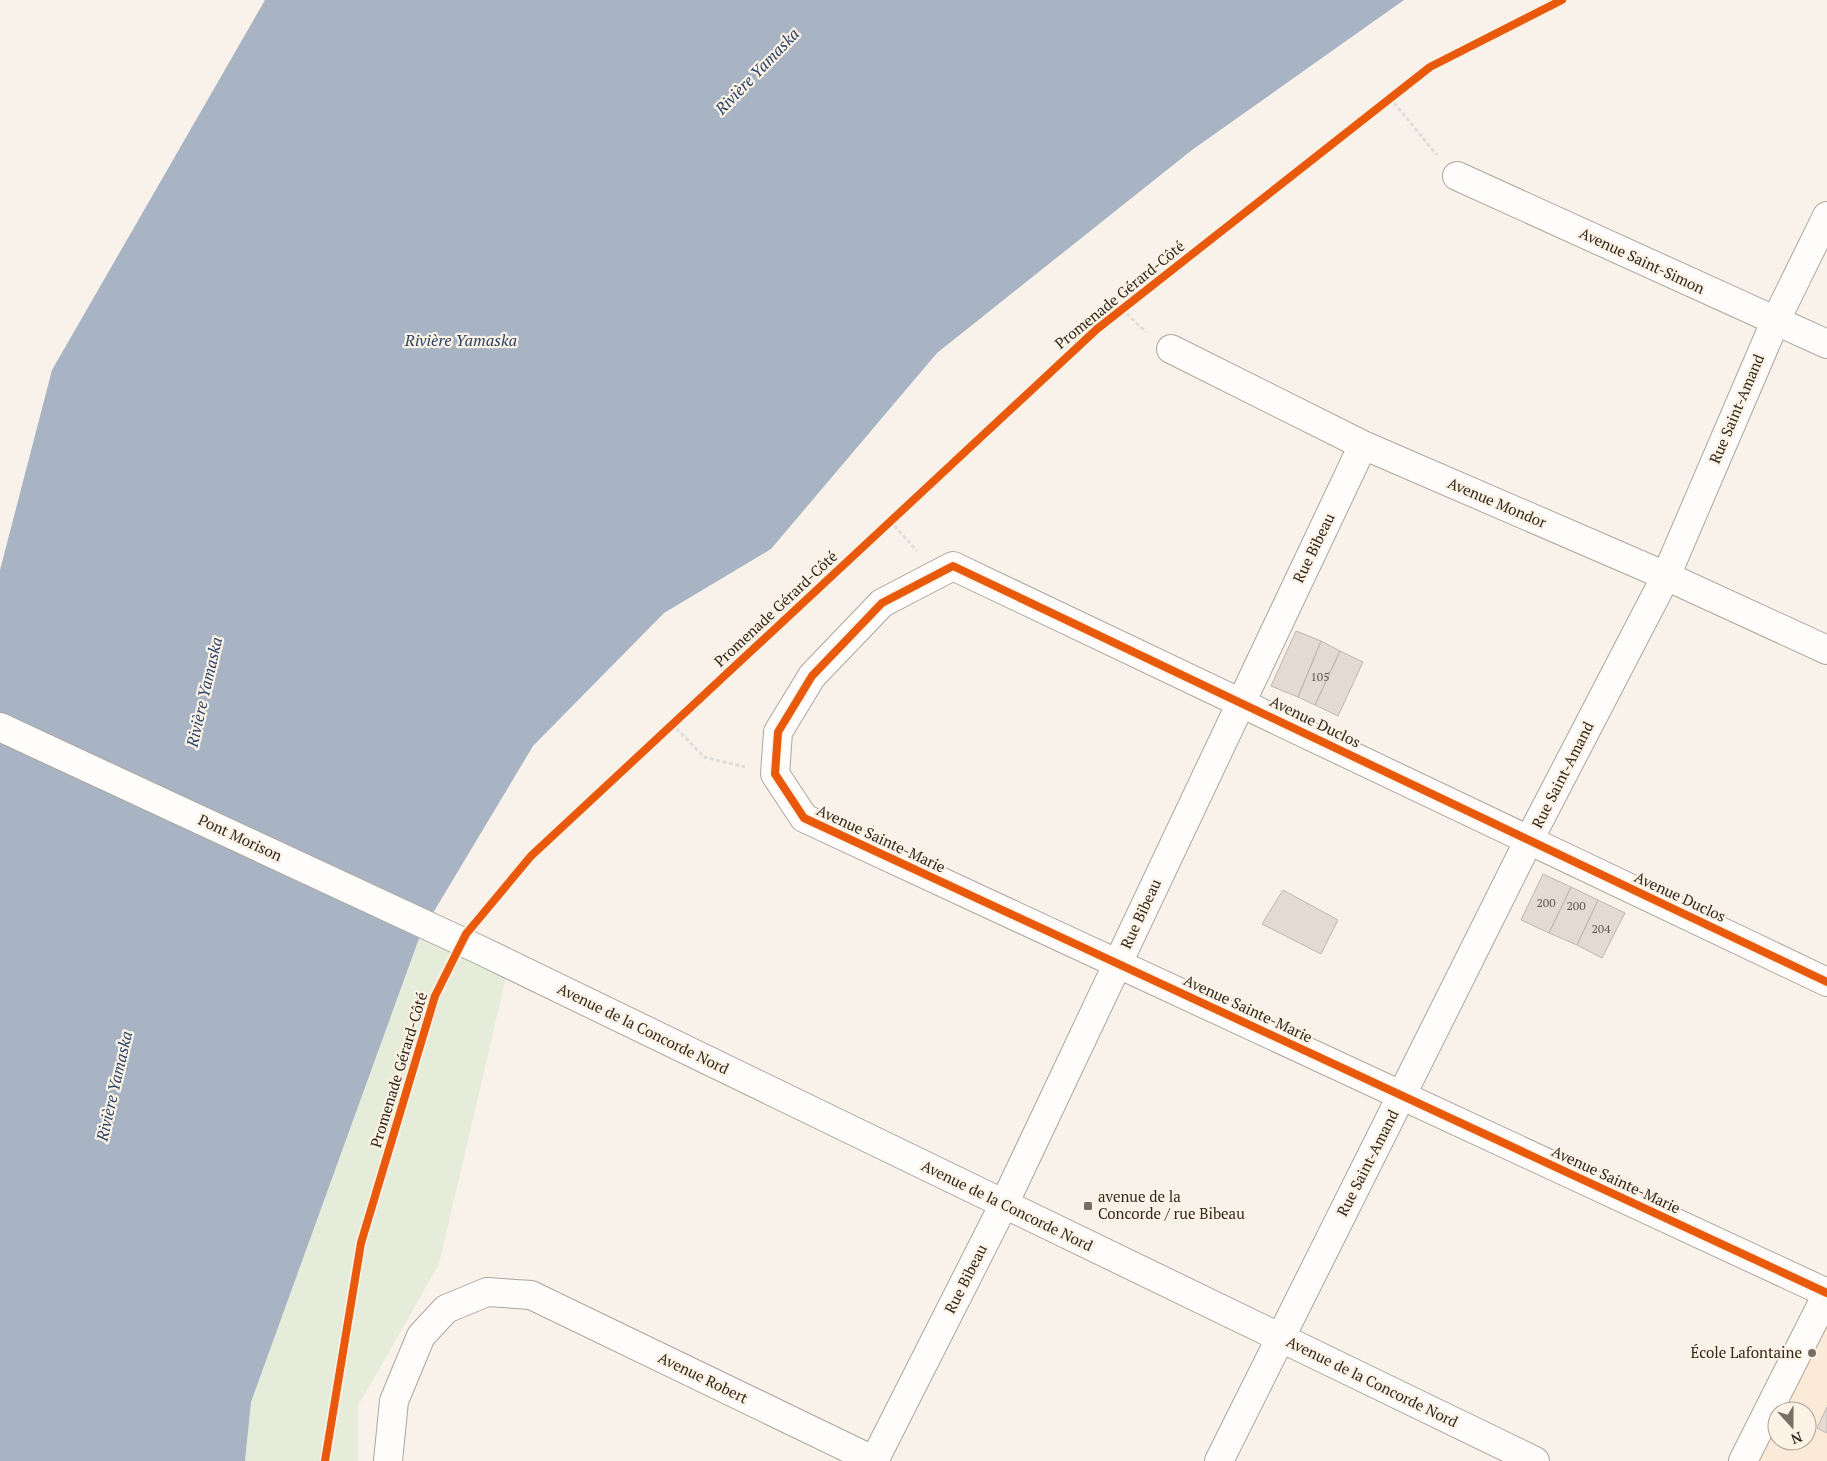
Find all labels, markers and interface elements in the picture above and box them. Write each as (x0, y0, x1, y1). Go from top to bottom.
water label: Rivière Yamaska (709, 23, 804, 120)
street label: Avenue Saint-Simon (1577, 222, 1708, 298)
street label: Promenade Gérard-Côté (1050, 236, 1188, 353)
water label: Rivière Yamaska (404, 329, 517, 351)
street label: Rue Saint-Amand (1704, 351, 1768, 466)
street label: Avenue Mondor (1445, 472, 1550, 532)
street label: Rue Bibeau (1288, 509, 1339, 586)
street label: Promenade Gérard-Côté (709, 546, 841, 671)
water label: Rivière Yamaska (180, 635, 227, 750)
house number: 105 (1310, 669, 1330, 684)
street label: Avenue Duclos (1267, 691, 1364, 752)
street label: Rue Saint-Amand (1527, 718, 1598, 831)
street label: Avenue Sainte-Marie (814, 800, 949, 877)
street label: Pont Morison (195, 809, 286, 865)
street label: Avenue Duclos (1632, 866, 1729, 926)
street label: Rue Bibeau (1115, 875, 1165, 952)
house number: 200 (1536, 895, 1556, 910)
house number: 200 (1566, 898, 1586, 913)
house number: 204 (1591, 921, 1611, 936)
street label: Avenue Sainte-Marie (1181, 970, 1316, 1047)
street label: Avenue de la Concorde Nord (554, 978, 732, 1078)
street label: Promenade Gérard-Côté (365, 989, 431, 1150)
water label: Rivière Yamaska (90, 1029, 137, 1144)
street label: Rue Saint-Amand (1332, 1106, 1403, 1219)
street label: Avenue Sainte-Marie (1549, 1141, 1684, 1218)
street label: Avenue de la Concorde Nord (918, 1155, 1096, 1255)
place label: avenue de la Concorde / rue Bibeau (1098, 1186, 1245, 1223)
marker: avenue de la Concorde / rue Bibeau (1082, 1200, 1094, 1212)
street label: Rue Bibeau (939, 1240, 991, 1317)
street label: Avenue de la Concorde Nord (1283, 1331, 1461, 1431)
place label: École Lafontaine (1691, 1342, 1802, 1362)
street label: Avenue Robert (655, 1347, 752, 1408)
marker: École Lafontaine (1806, 1347, 1818, 1359)
north arrow (1767, 1401, 1817, 1451)
text: N (1788, 1428, 1805, 1450)

